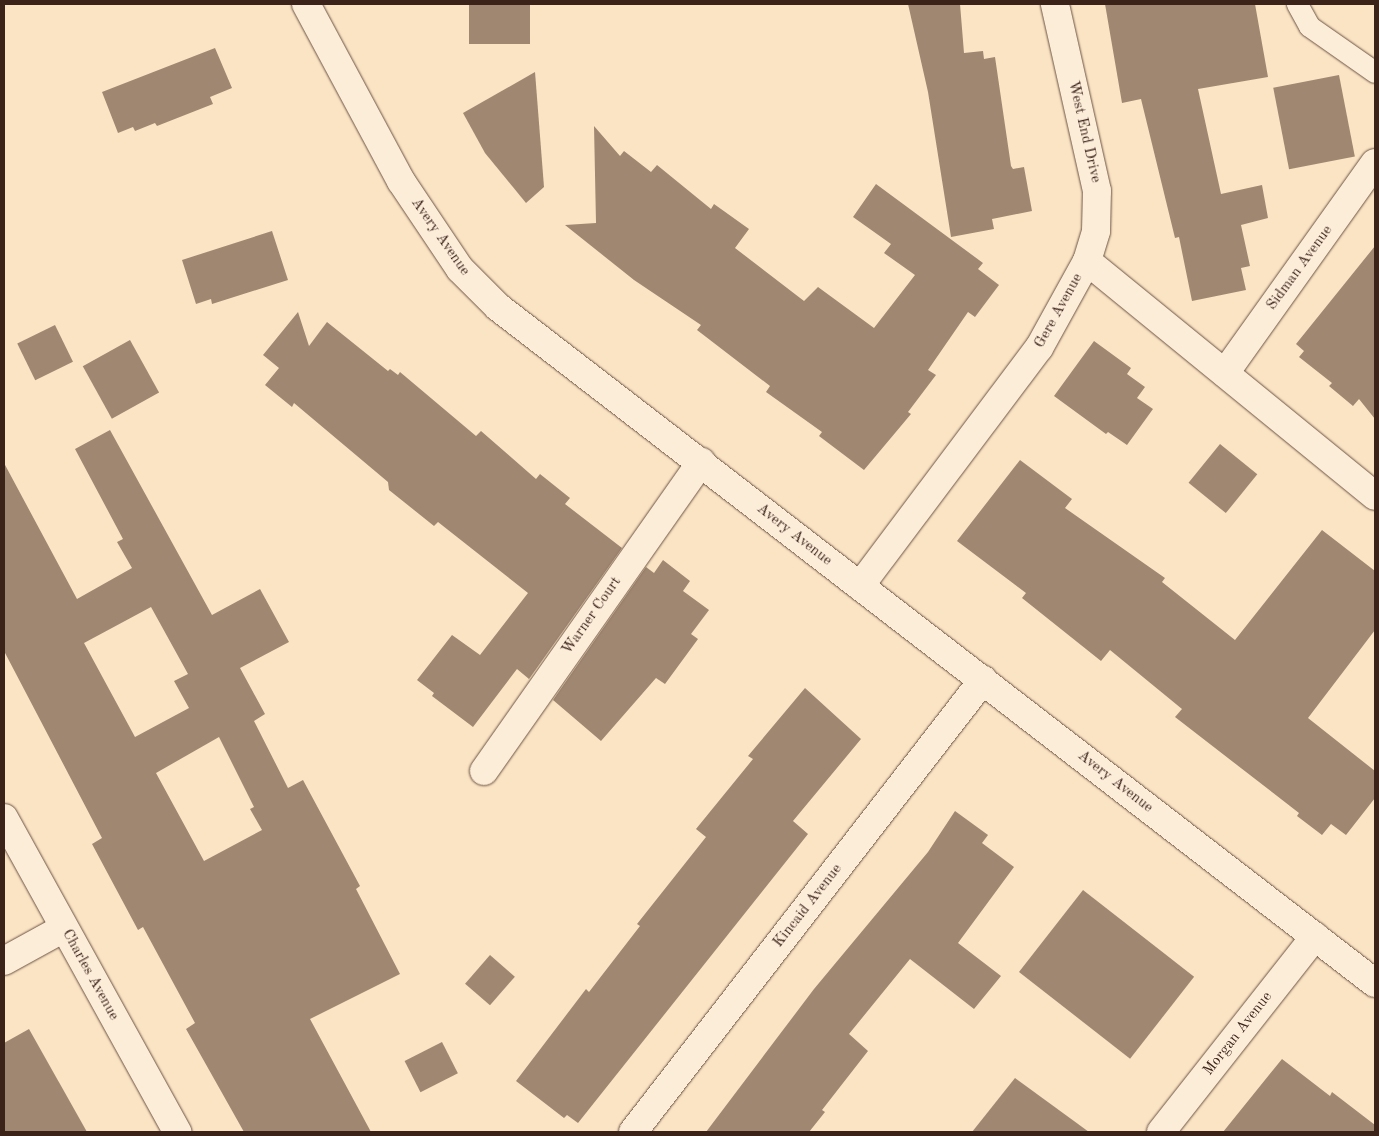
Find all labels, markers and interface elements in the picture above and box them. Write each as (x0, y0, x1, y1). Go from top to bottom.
street label: West End Drive (1064, 79, 1104, 185)
street label: Avery Avenue (407, 195, 473, 279)
street label: Sidman Avenue (1263, 222, 1337, 314)
street label: Gere Avenue (1031, 271, 1087, 351)
street label: Avery Avenue (753, 500, 835, 570)
street label: Warner Court (559, 574, 625, 658)
street label: Avery Avenue (1074, 747, 1156, 817)
street label: Kincaid Avenue (770, 861, 846, 951)
street label: Charles Avenue (58, 926, 122, 1024)
street label: Morgan Avenue (1200, 988, 1276, 1080)

